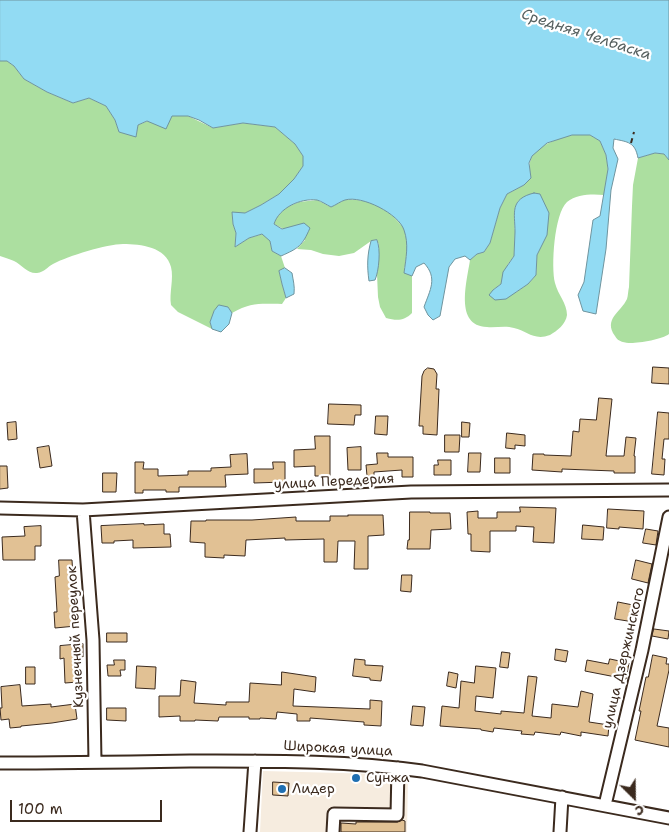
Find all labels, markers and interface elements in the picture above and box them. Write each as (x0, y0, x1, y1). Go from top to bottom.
water label: Средняя Челбаска (519, 6, 653, 64)
street label: улица Передерия (273, 470, 395, 494)
street label: Кузнечный переулок (64, 566, 88, 708)
street label: улица Дзержинского (600, 586, 648, 730)
street label: Широкая улица (283, 738, 393, 760)
place label: Сунжа (366, 770, 409, 786)
marker: Сунжа (350, 772, 362, 784)
north arrow (609, 772, 659, 822)
place label: Лидер (292, 781, 335, 797)
marker: Лидер (276, 783, 288, 795)
scale bar (12, 790, 165, 822)
text: 100 m (18, 799, 63, 819)
text: С (632, 801, 647, 821)

